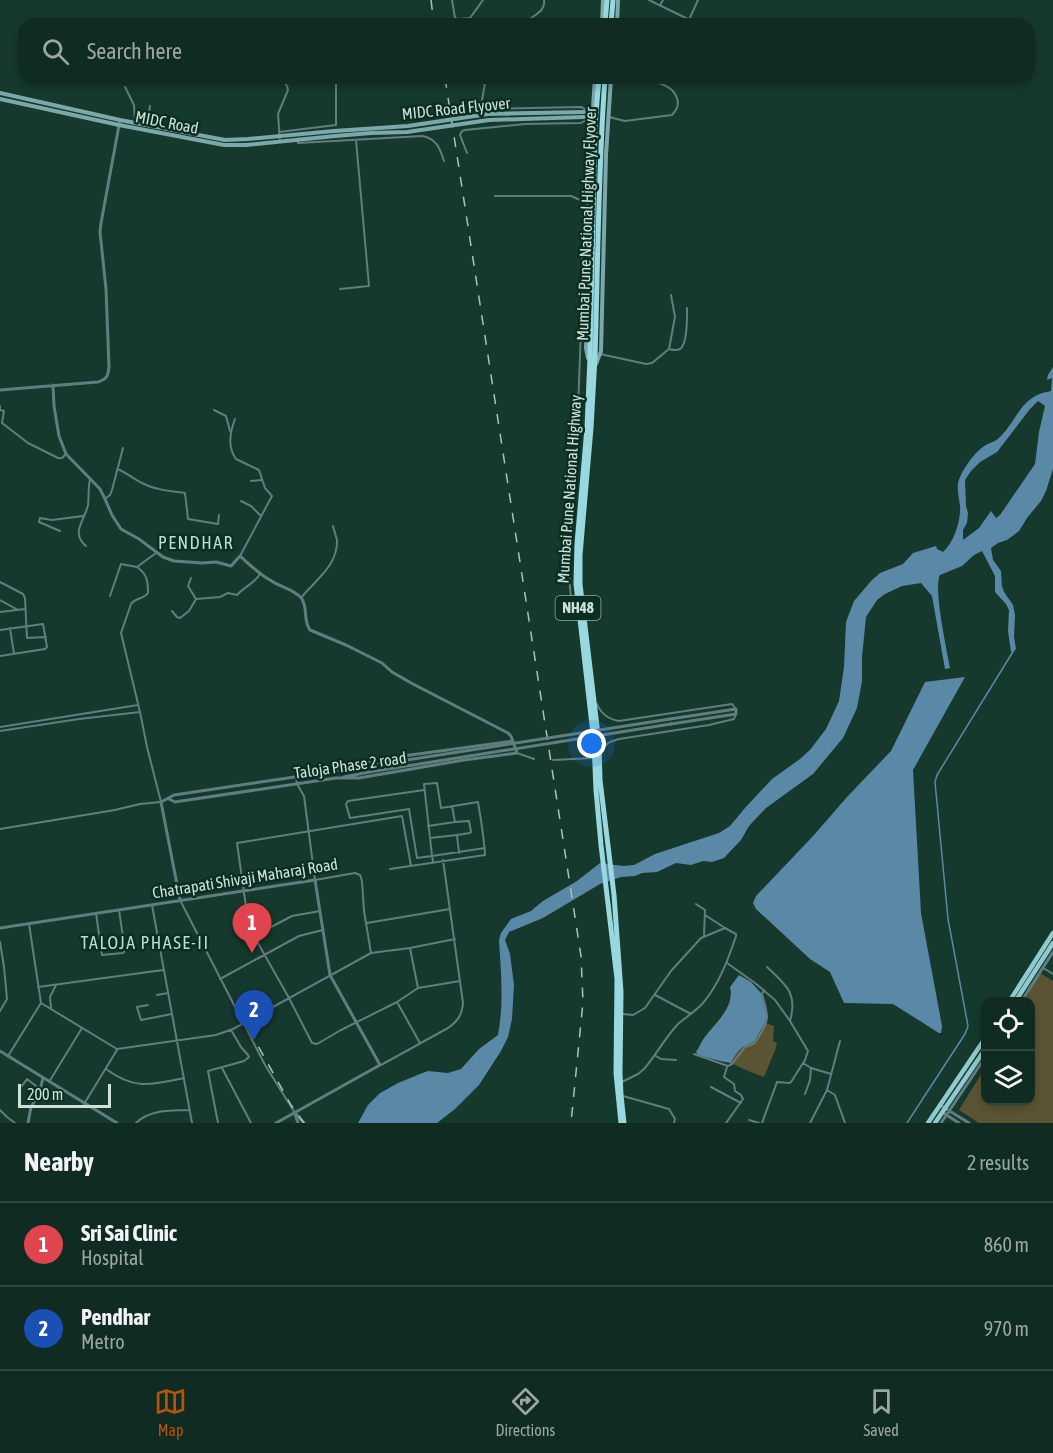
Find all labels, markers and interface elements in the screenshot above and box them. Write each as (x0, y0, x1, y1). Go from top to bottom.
search box (18, 18, 1035, 84)
icon: search (39, 35, 72, 68)
text: Search here (87, 38, 182, 64)
street label: MIDC Road Flyover (401, 93, 511, 124)
street label: MIDC Road (134, 107, 200, 137)
street label: Mumbai Pune National Highway Flyover (573, 107, 600, 341)
street label: Mumbai Pune National Highway (553, 394, 586, 584)
district label: PENDHAR (158, 532, 234, 553)
road number: NH48 (556, 596, 600, 620)
your location (577, 729, 606, 758)
street label: Taloja Phase 2 road (293, 748, 408, 783)
street label: Chatrapati Shivaji Maharaj Road (151, 854, 339, 903)
pin: 1 (232, 904, 272, 953)
district label: TALOJA PHASE-II (80, 932, 210, 953)
pin: 2 (234, 990, 274, 1040)
map controls (981, 997, 1035, 1105)
button: locate (981, 997, 1035, 1051)
button: layers (981, 1051, 1035, 1105)
scale bar (18, 1081, 111, 1108)
text: 200 m (27, 1085, 63, 1103)
text: Nearby (24, 1147, 94, 1177)
text: 2 results (967, 1151, 1029, 1174)
text: Sri Sai Clinic (81, 1220, 177, 1246)
text: 1 (39, 1233, 48, 1256)
text: 860 m (984, 1233, 1029, 1256)
text: Hospital (81, 1246, 144, 1269)
text: Pendhar (81, 1304, 150, 1330)
text: 2 (39, 1317, 48, 1340)
text: 970 m (984, 1317, 1029, 1340)
text: Metro (81, 1330, 125, 1353)
tab: Map (154, 1385, 187, 1439)
tab: Directions (495, 1385, 555, 1439)
tab: Saved (863, 1385, 899, 1439)

